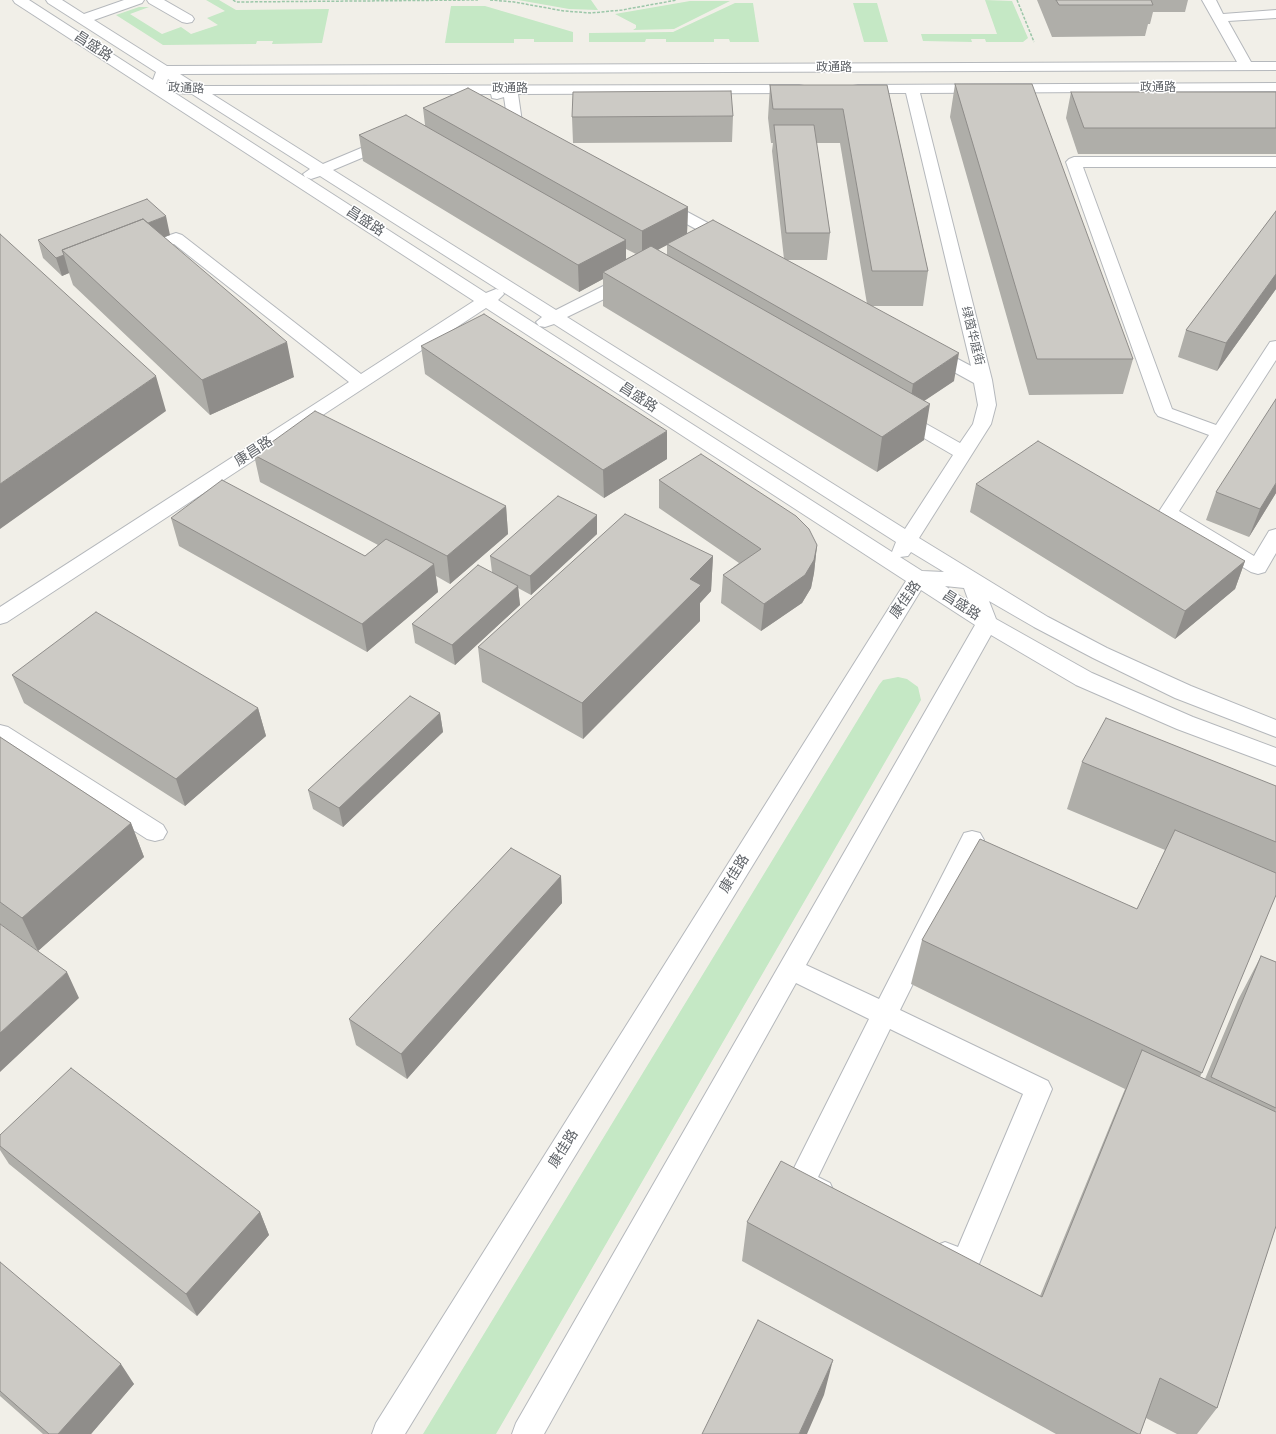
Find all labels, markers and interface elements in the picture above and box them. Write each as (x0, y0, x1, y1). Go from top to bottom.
street label: 昌盛路 (71, 29, 115, 65)
street label: 政通路 (816, 61, 852, 75)
street label: 政通路 (168, 81, 204, 97)
street label: 政通路 (1140, 81, 1176, 95)
street label: 政通路 (492, 82, 528, 96)
street label: 昌盛路 (343, 204, 387, 240)
street label: 绿茵华庭街 (958, 305, 986, 367)
street label: 昌盛路 (616, 380, 660, 416)
street label: 康昌路 (232, 434, 276, 470)
street label: 康佳路 (887, 578, 925, 622)
street label: 昌盛路 (939, 588, 983, 624)
street label: 康佳路 (717, 852, 753, 896)
street label: 康佳路 (546, 1127, 582, 1171)

